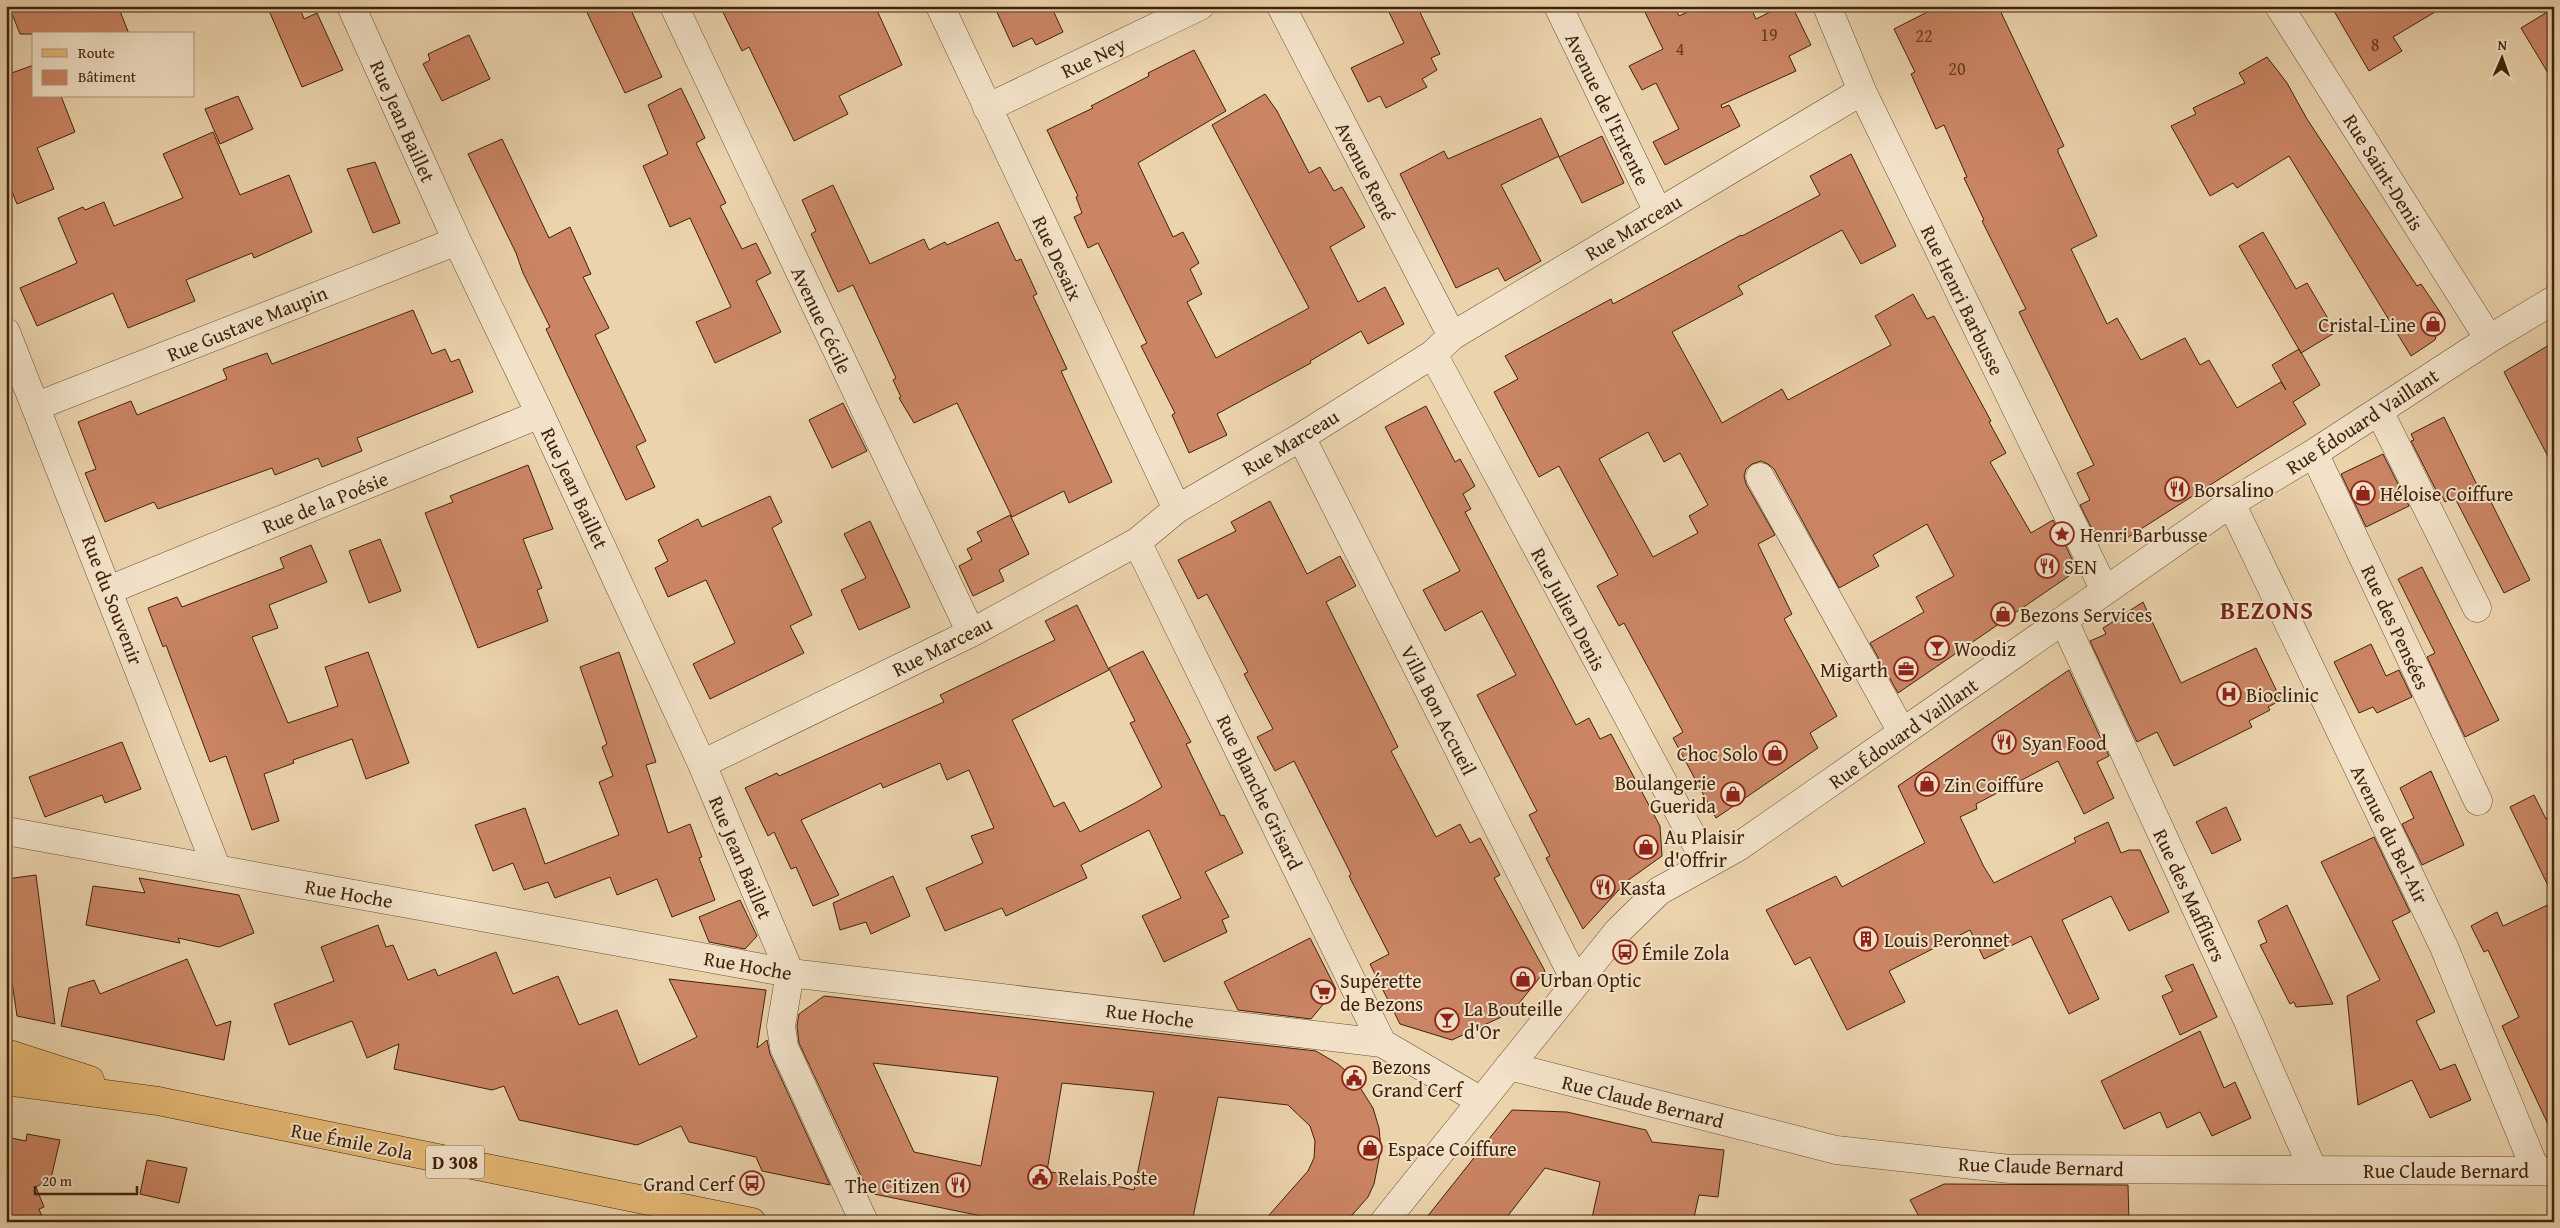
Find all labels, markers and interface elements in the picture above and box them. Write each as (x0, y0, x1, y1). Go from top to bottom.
house number: 19 (1760, 21, 1778, 48)
house number: 22 (1915, 22, 1933, 49)
street label: Avenue de l'Entente (1558, 28, 1658, 190)
street label: Rue Ney (1056, 29, 1130, 85)
house number: 8 (2371, 31, 2379, 58)
legend (32, 32, 195, 98)
north arrow (2478, 32, 2528, 82)
house number: 4 (1676, 35, 1684, 62)
text: N (2497, 35, 2508, 55)
text: Route (78, 42, 115, 63)
street label: Rue Jean Baillet (363, 55, 443, 187)
house number: 20 (1948, 55, 1966, 82)
text: Bâtiment (78, 66, 137, 87)
street label: Rue Saint-Denis (2337, 108, 2431, 236)
street label: Avenue René (1329, 117, 1403, 225)
street label: Rue Marceau (1579, 187, 1687, 267)
street label: Rue Desaix (1026, 211, 1091, 306)
street label: Rue Henri Barbusse (1914, 220, 2012, 380)
street label: Avenue Cécile (784, 261, 860, 379)
street label: Rue Gustave Maupin (163, 278, 331, 368)
place label: Cristal-Line (2318, 310, 2416, 339)
shop icon: Cristal-Line (2420, 311, 2446, 337)
street label: Rue Édouard Vaillant (2280, 361, 2444, 481)
street label: Rue Marceau (1236, 402, 1344, 482)
street label: Rue Jean Baillet (534, 423, 616, 553)
street label: Rue de la Poésie (258, 464, 392, 540)
place label: Borsalino (2194, 475, 2274, 504)
restaurant icon: Borsalino (2164, 476, 2190, 502)
place label: Héloise Coiffure (2380, 479, 2513, 508)
shop icon: Héloise Coiffure (2350, 480, 2376, 506)
place label: Henri Barbusse (2080, 520, 2208, 549)
place icon: Henri Barbusse (2049, 521, 2075, 547)
street label: Rue du Souvenir (75, 531, 151, 669)
street label: Rue Julien Denis (1524, 542, 1614, 676)
place label: SEN (2064, 552, 2097, 581)
restaurant icon: SEN (2034, 553, 2060, 579)
street label: Rue des Pensées (2354, 560, 2438, 694)
district label: BEZONS (2220, 592, 2314, 628)
place label: Bezons Services (2020, 600, 2152, 629)
shop icon: Bezons Services (1990, 601, 2016, 627)
street label: Rue Marceau (887, 608, 997, 684)
place label: Woodiz (1954, 634, 2016, 663)
bar icon: Woodiz (1924, 635, 1950, 661)
street label: Villa Bon Accueil (1394, 640, 1484, 780)
place label: Migarth (1820, 655, 1888, 684)
office icon: Migarth (1893, 656, 1919, 682)
street label: Rue Édouard Vaillant (1822, 671, 1984, 795)
place label: Bioclinic (2246, 680, 2319, 709)
hospital icon: Bioclinic (2216, 681, 2242, 707)
street label: Rue Blanche Grisard (1210, 710, 1310, 875)
place label: Syan Food (2022, 728, 2107, 757)
restaurant icon: Syan Food (1991, 729, 2017, 755)
place label: Choc Solo (1677, 739, 1758, 768)
shop icon: Choc Solo (1762, 740, 1788, 766)
street label: Avenue du Bel-Air (2344, 760, 2436, 908)
place label: Boulangerie Guerida (1615, 768, 1717, 820)
place label: Zin Coiffure (1944, 770, 2044, 799)
shop icon: Zin Coiffure (1914, 771, 1940, 797)
shop icon: Boulangerie Guerida (1720, 781, 1746, 807)
street label: Rue Jean Baillet (702, 791, 780, 923)
place label: Au Plaisir d'Offrir (1664, 822, 1745, 874)
street label: Rue des Maffliers (2146, 824, 2234, 966)
shop icon: Au Plaisir d'Offrir (1633, 834, 1659, 860)
street label: Rue Hoche (303, 871, 395, 915)
place label: Kasta (1620, 873, 1666, 902)
restaurant icon: Kasta (1590, 874, 1616, 900)
place label: Louis Peronnet (1884, 925, 2010, 954)
building icon: Louis Peronnet (1853, 926, 1879, 952)
place label: Émile Zola (1642, 938, 1730, 967)
bus stop icon: Émile Zola (1612, 939, 1638, 965)
street label: Rue Hoche (702, 943, 794, 987)
place label: Urban Optic (1540, 965, 1641, 994)
place label: Supérette de Bezons (1340, 966, 1423, 1018)
shop icon: Urban Optic (1510, 966, 1536, 992)
supermarket icon: Supérette de Bezons (1310, 979, 1336, 1005)
place label: La Bouteille d'Or (1464, 994, 1563, 1046)
street label: Rue Hoche (1104, 995, 1196, 1035)
bar icon: La Bouteille d'Or (1434, 1007, 1460, 1033)
place label: Bezons Grand Cerf (1372, 1052, 1465, 1104)
public building icon: Bezons Grand Cerf (1341, 1065, 1367, 1091)
street label: Rue Claude Bernard (1559, 1067, 1727, 1135)
street label: Rue Émile Zola (289, 1115, 416, 1167)
place label: Espace Coiffure (1388, 1134, 1517, 1163)
shop icon: Espace Coiffure (1357, 1135, 1383, 1161)
road number: D 308 (426, 1146, 484, 1178)
street label: Rue Claude Bernard (1958, 1149, 2125, 1183)
street label: Rue Claude Bernard (2363, 1156, 2529, 1185)
scale bar (35, 1163, 138, 1195)
place label: Relais Poste (1058, 1163, 1157, 1192)
public building icon: Relais Poste (1027, 1164, 1053, 1190)
place label: Grand Cerf (643, 1169, 737, 1198)
text: 20 m (42, 1170, 73, 1191)
bus stop icon: Grand Cerf (739, 1170, 765, 1196)
place label: The Citizen (845, 1171, 940, 1200)
restaurant icon: The Citizen (945, 1172, 971, 1198)

